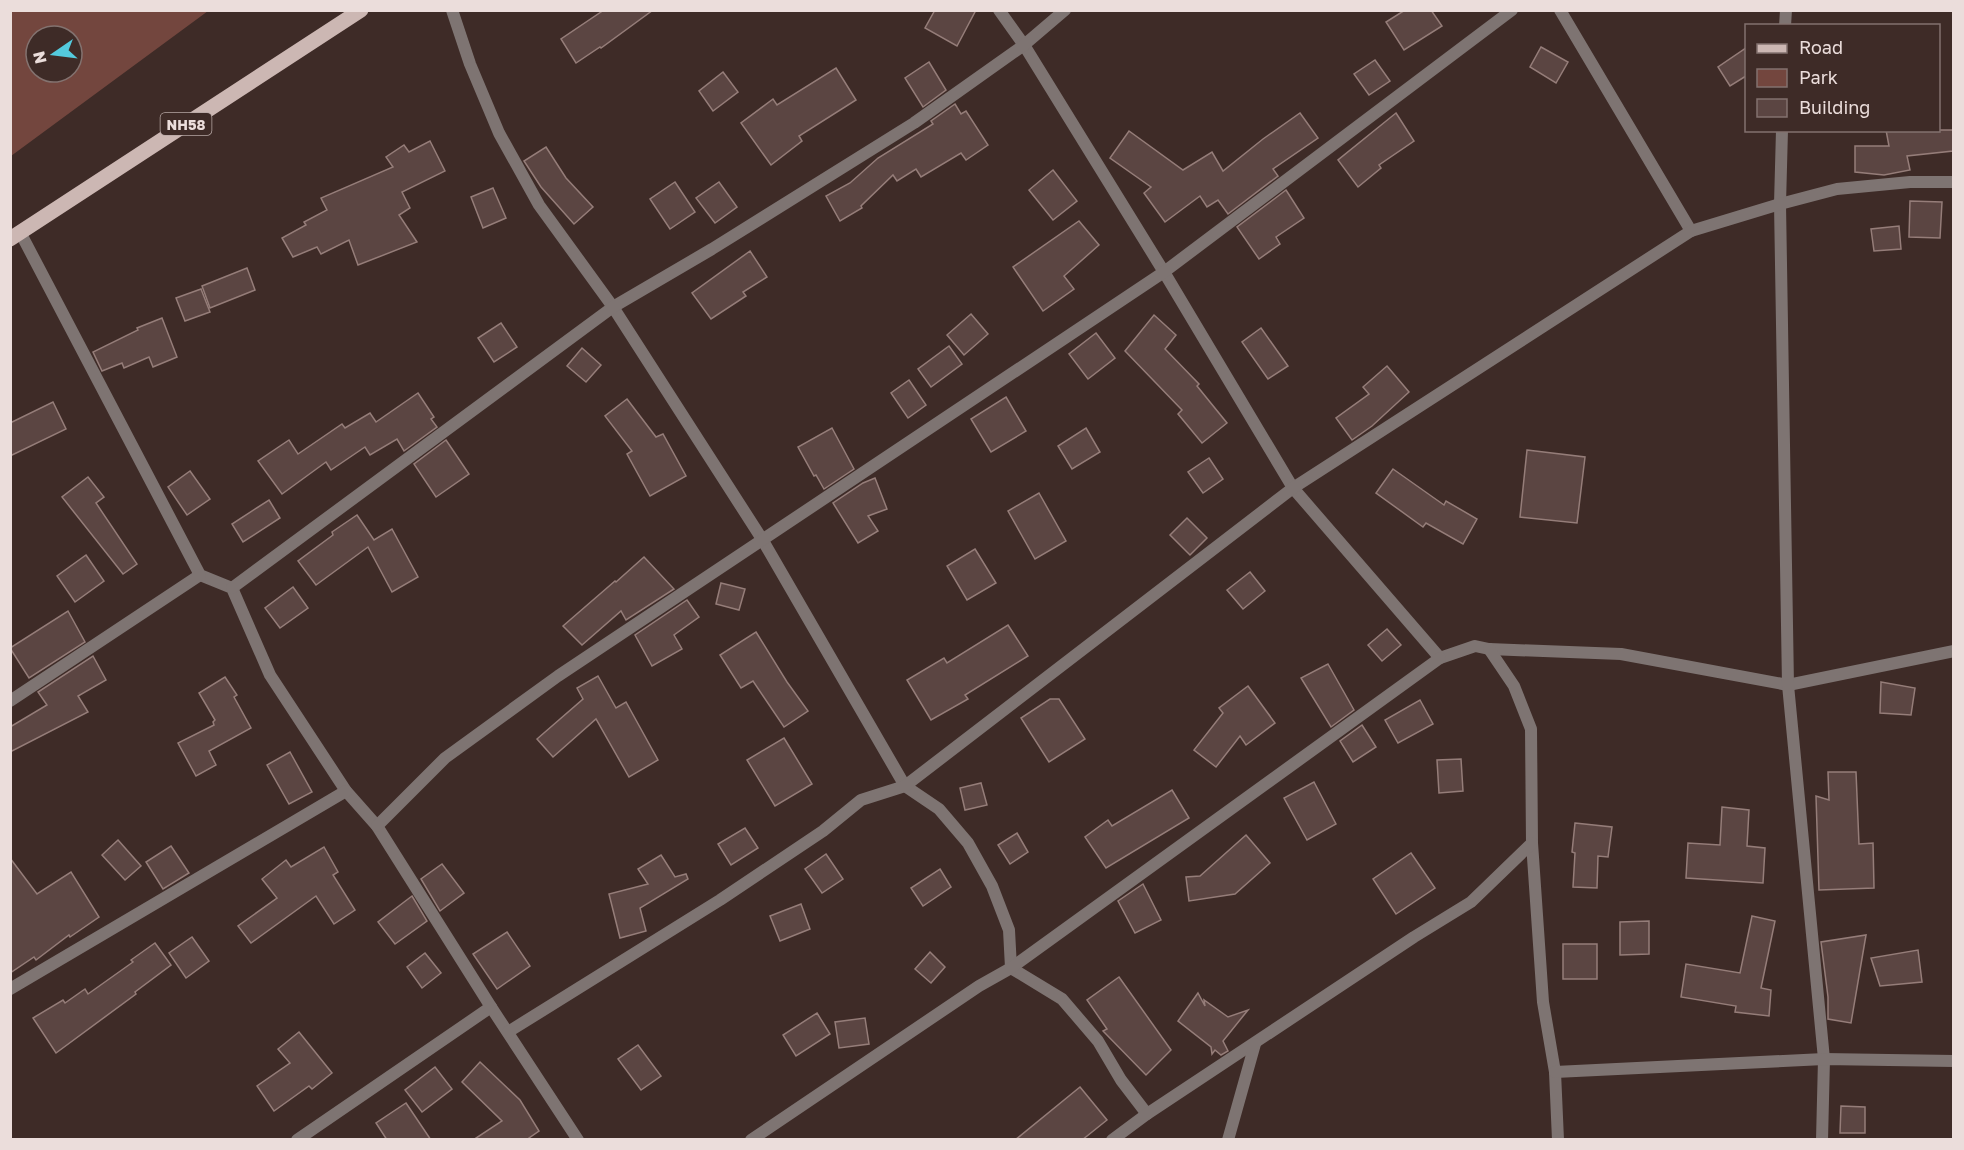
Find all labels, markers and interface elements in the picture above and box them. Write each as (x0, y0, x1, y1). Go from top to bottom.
north arrow (24, 24, 84, 84)
legend (1745, 24, 1940, 132)
text: Road (1799, 36, 1843, 58)
text: N (28, 49, 51, 66)
text: Park (1799, 66, 1838, 88)
text: Building (1799, 96, 1870, 118)
road number: NH58 (160, 113, 212, 135)

